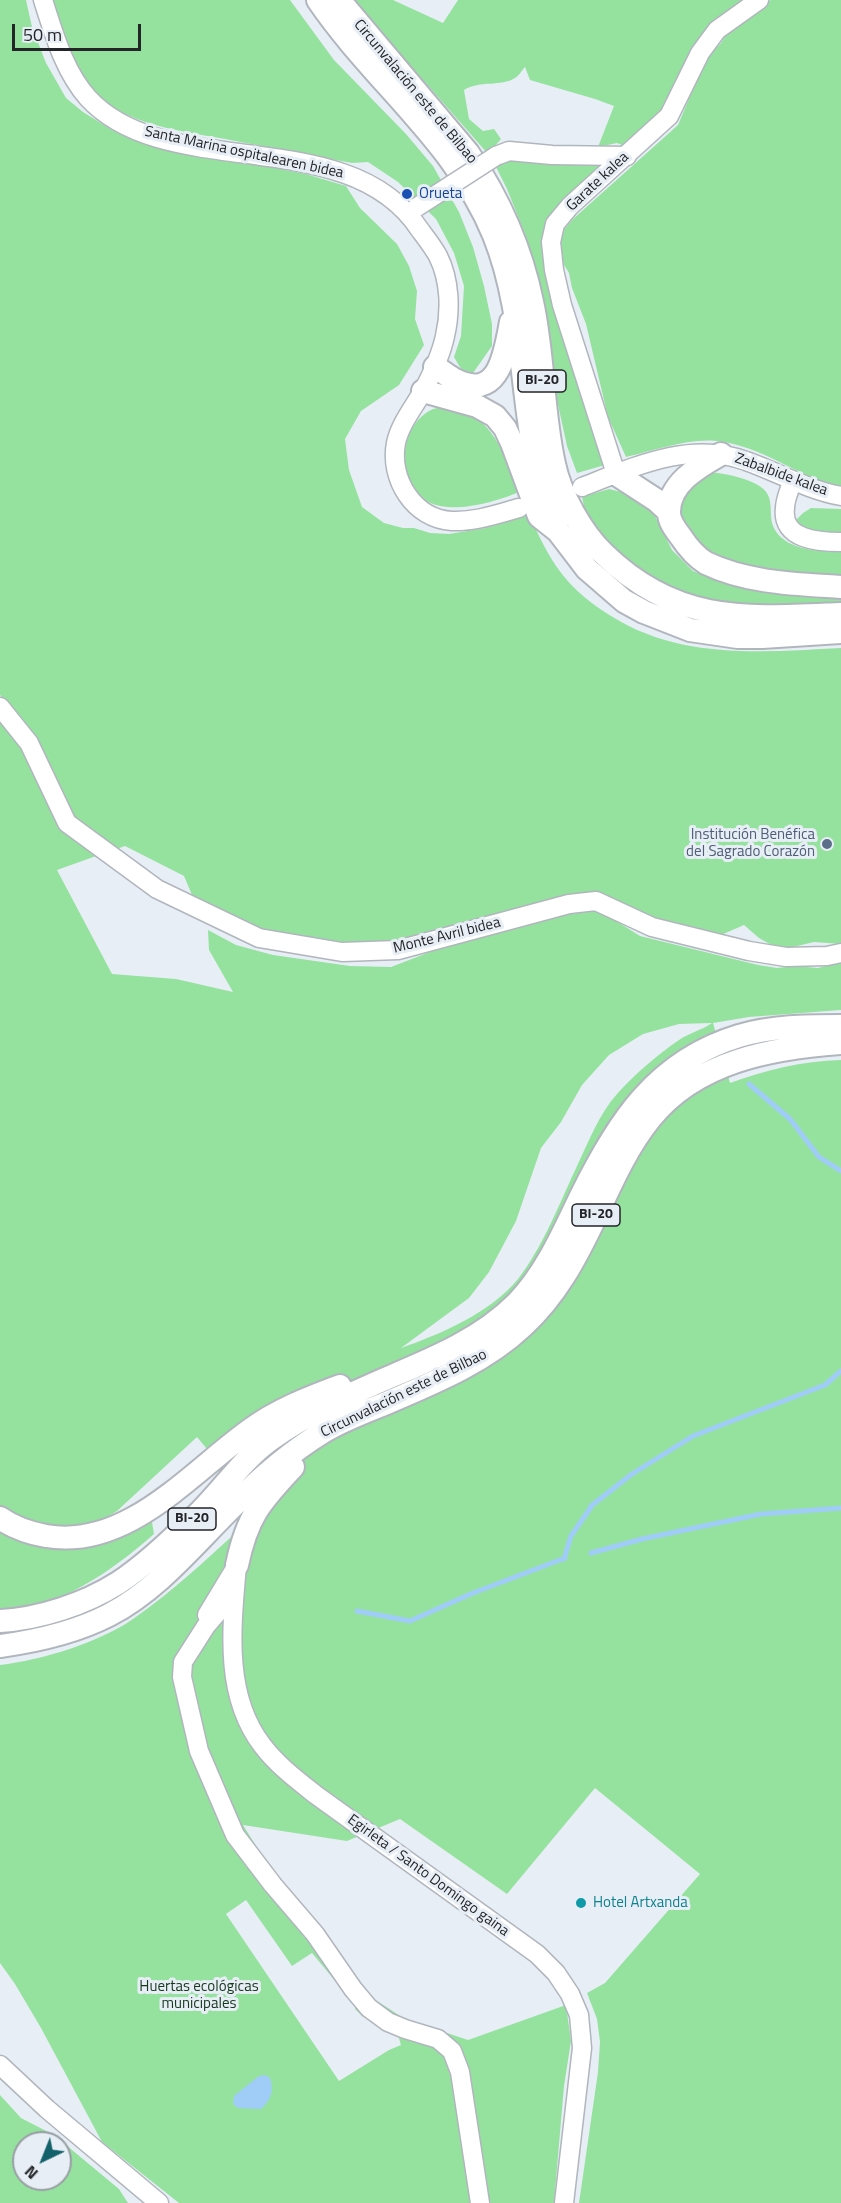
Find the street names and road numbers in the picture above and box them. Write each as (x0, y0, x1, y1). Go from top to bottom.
street label: Circunvalación este de Bilbao (349, 16, 481, 168)
street label: Santa Marina ospitalearen bidea (143, 123, 345, 183)
street label: Garate kalea (563, 149, 633, 215)
road number: BI-20 (518, 370, 566, 392)
street label: Zabalbide kalea (732, 450, 830, 500)
street label: Monte Avril bidea (391, 914, 503, 958)
road number: BI-20 (572, 1204, 620, 1226)
street label: Circunvalación este de Bilbao (318, 1346, 490, 1442)
road number: BI-20 (168, 1508, 216, 1530)
street label: Egirleta / Santo Domingo gaina (344, 1811, 512, 1941)

